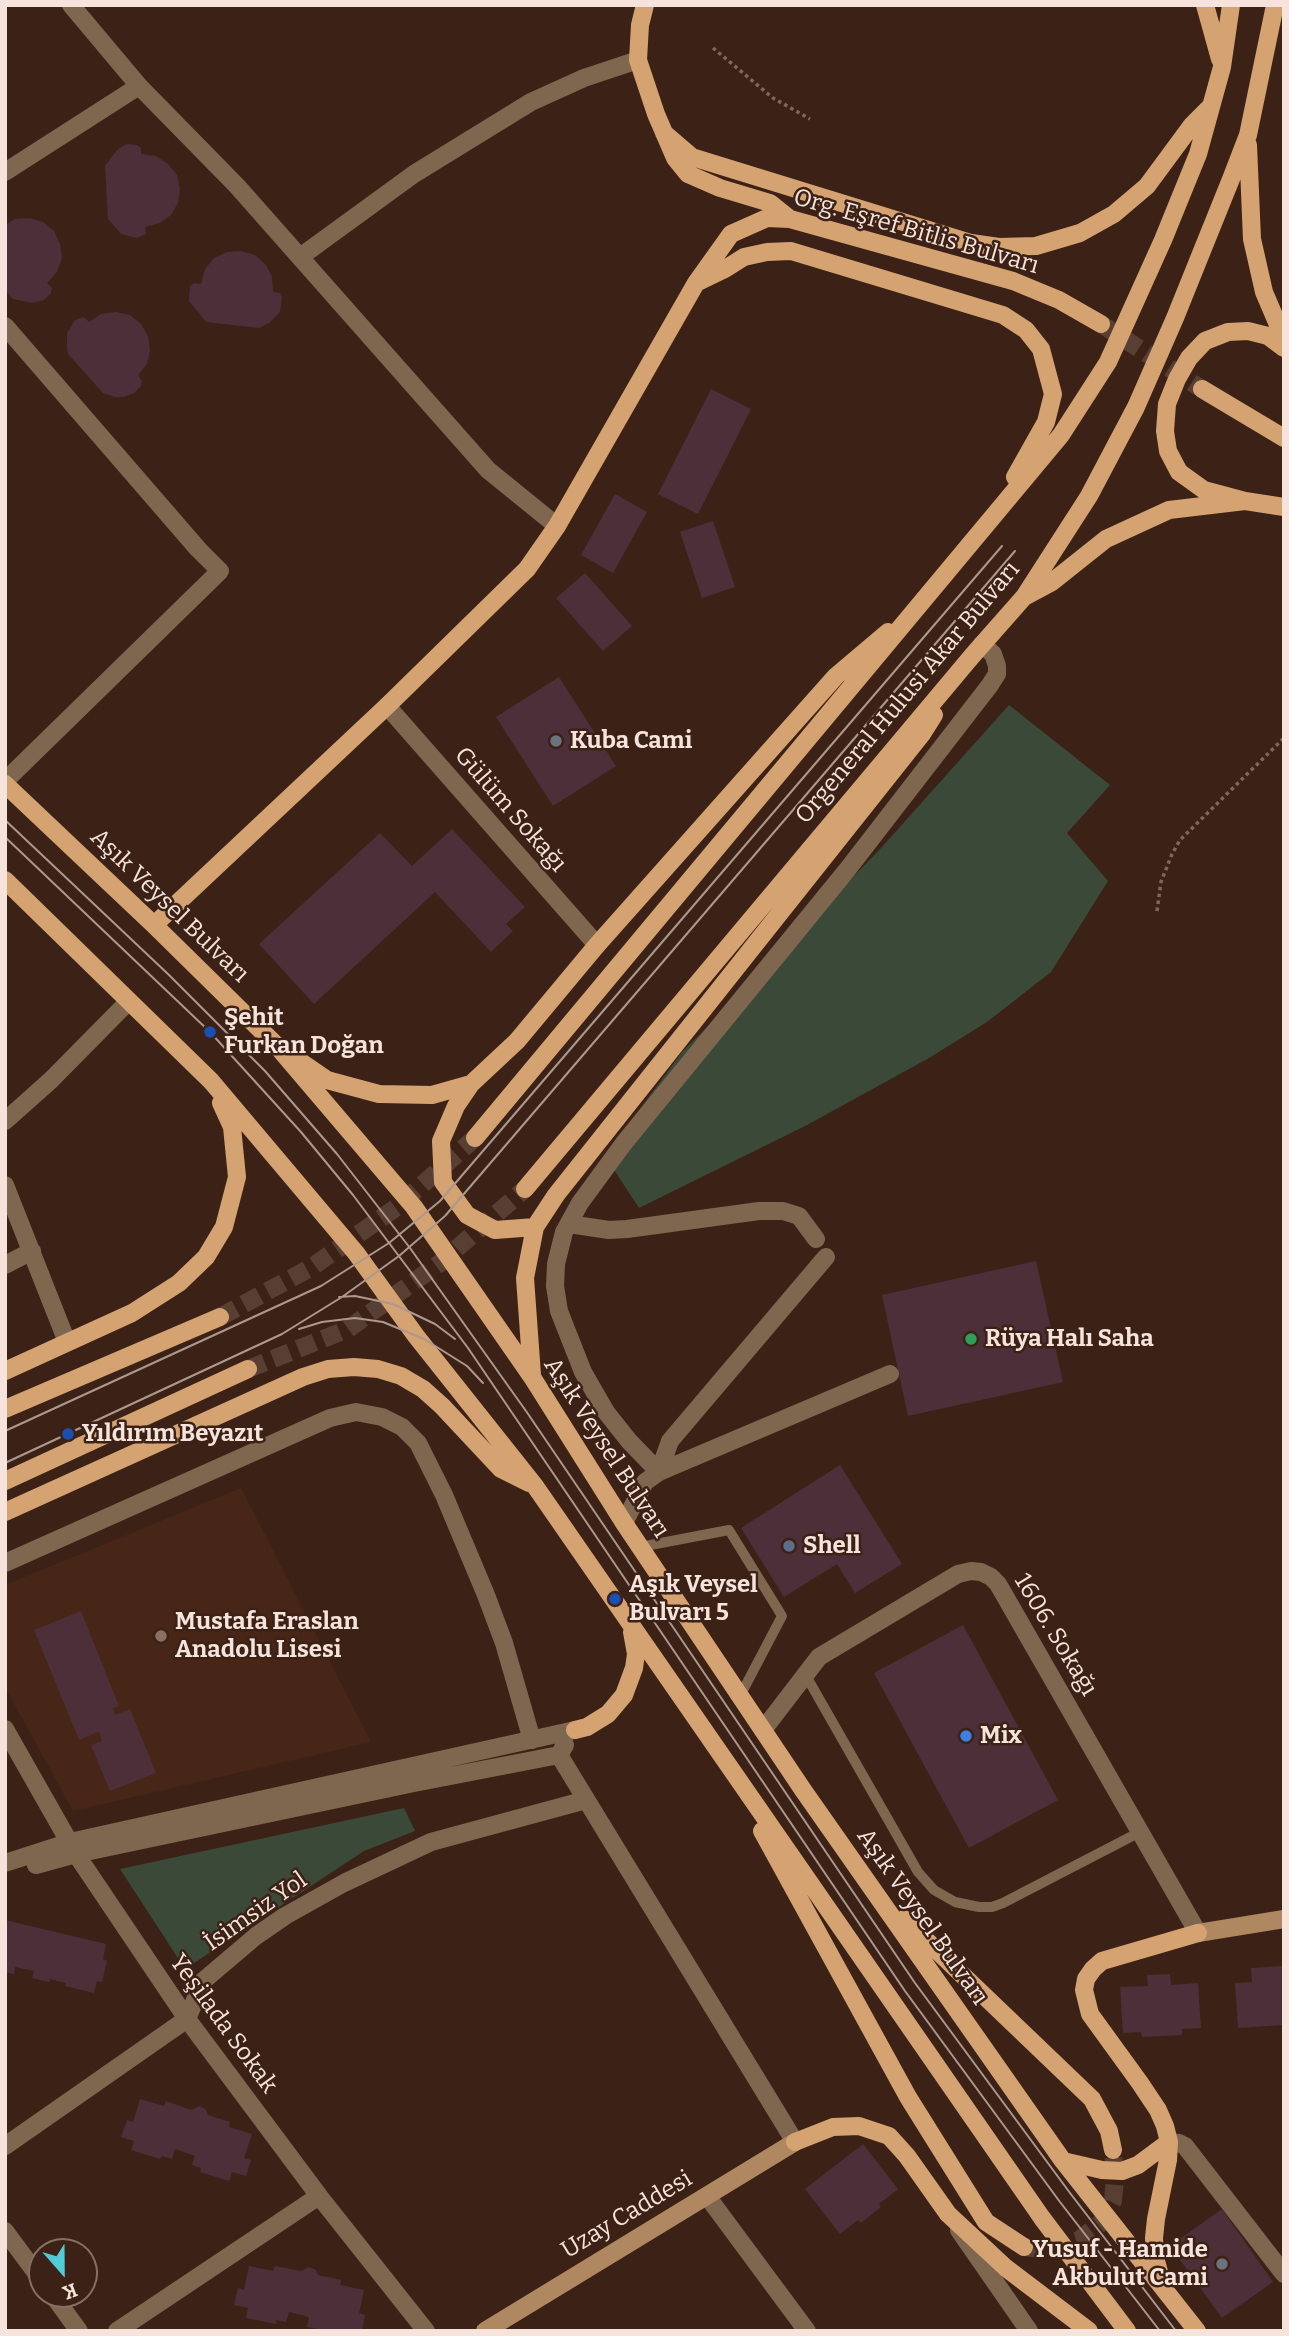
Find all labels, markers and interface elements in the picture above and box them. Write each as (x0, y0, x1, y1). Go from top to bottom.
street label: Org. Eşref Bitlis Bulvarı (790, 183, 1042, 281)
street label: Orgeneral Hulusi Akar Bulvarı (790, 556, 1026, 830)
place label: Kuba Cami (570, 727, 692, 755)
marker: Kuba Cami (548, 733, 564, 749)
street label: Gülüm Sokağı (448, 742, 572, 878)
street label: Aşık Veysel Bulvarı (84, 823, 254, 989)
place label: Şehit Furkan Doğan (224, 1004, 384, 1060)
marker: Şehit Furkan Doğan (202, 1024, 218, 1040)
place label: Rüya Halı Saha (985, 1325, 1154, 1353)
marker: Rüya Halı Saha (963, 1331, 979, 1347)
street label: Aşık Veysel Bulvarı (537, 1353, 675, 1543)
place label: Yıldırım Beyazıt (82, 1420, 263, 1448)
marker: Yıldırım Beyazıt (60, 1426, 76, 1442)
place label: Shell (803, 1532, 861, 1560)
marker: Shell (781, 1538, 797, 1554)
street label: 1606. Sokağı (1007, 1569, 1103, 1701)
place label: Aşık Veysel Bulvarı 5 (629, 1571, 758, 1627)
marker: Aşık Veysel Bulvarı 5 (607, 1591, 623, 1607)
place label: Mustafa Eraslan Anadolu Lisesi (175, 1608, 359, 1664)
marker: Mustafa Eraslan Anadolu Lisesi (153, 1628, 169, 1644)
place label: Mix (980, 1722, 1022, 1750)
marker: Mix (958, 1728, 974, 1744)
street label: Aşık Veysel Bulvarı (850, 1823, 994, 2011)
street label: İsimsiz Yol (199, 1866, 313, 1958)
street label: Yeşilada Sokak (163, 1949, 283, 2099)
street label: Uzay Caddesi (556, 2165, 698, 2265)
place label: Yusuf - Hamide Akbulut Cami (1033, 2236, 1208, 2292)
north arrow (28, 2238, 98, 2308)
marker: Yusuf - Hamide Akbulut Cami (1214, 2256, 1230, 2272)
text: K (59, 2278, 80, 2304)

